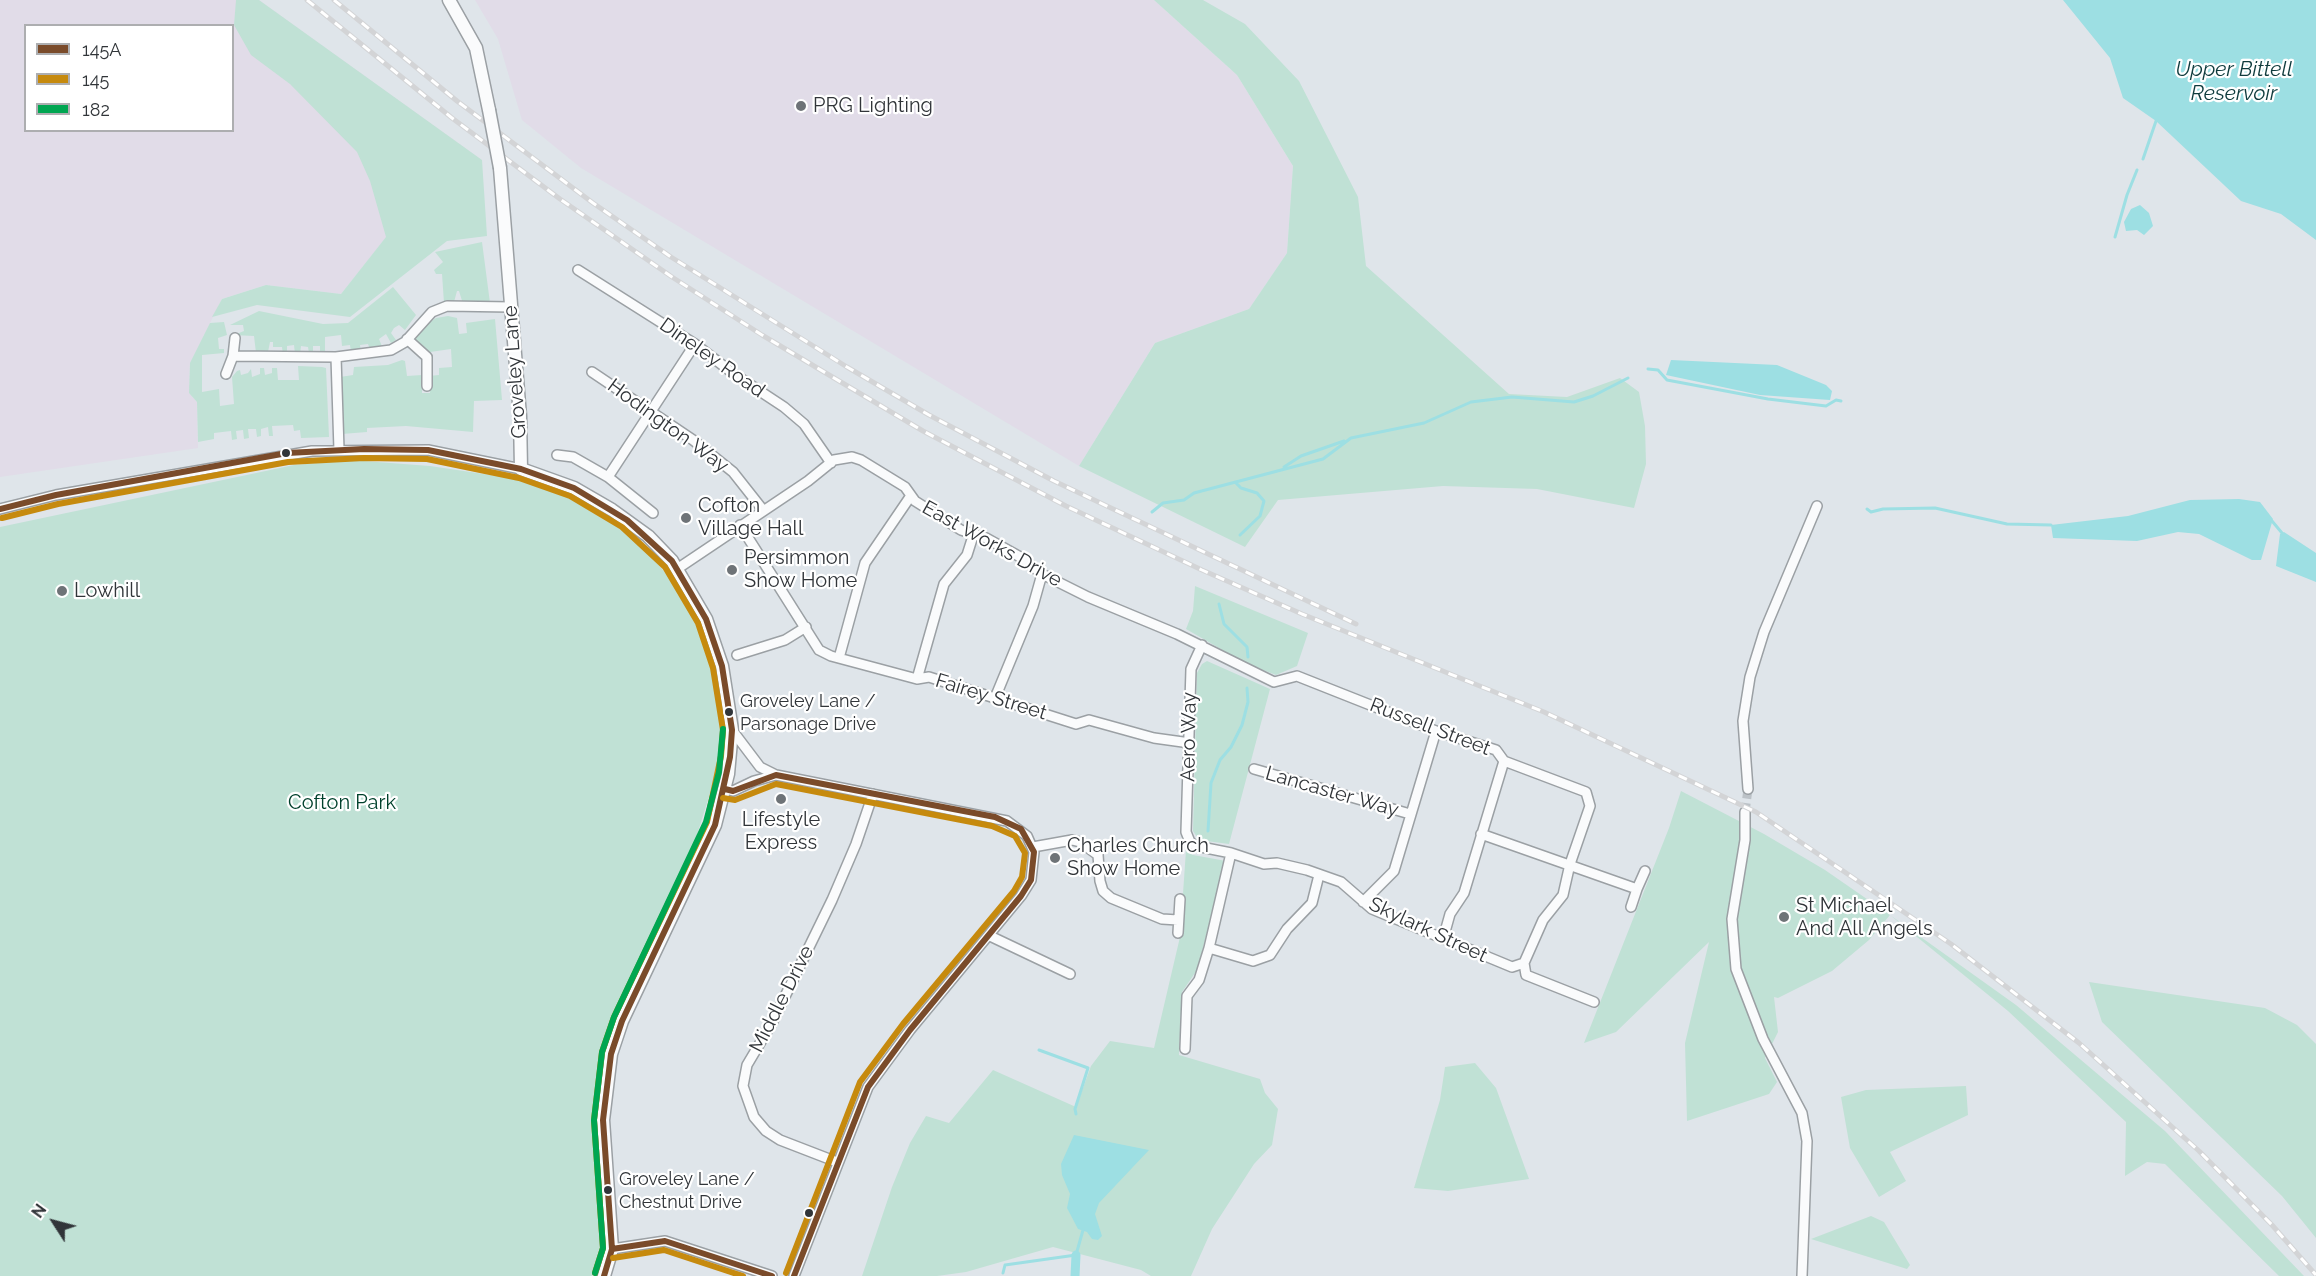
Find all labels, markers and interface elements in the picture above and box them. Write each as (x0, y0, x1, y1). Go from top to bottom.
legend (24, 24, 234, 132)
text: 145A (82, 39, 122, 60)
water label: Upper Bittell Reservoir (2175, 57, 2293, 107)
text: 145 (82, 69, 109, 90)
place label: PRG Lighting (813, 94, 933, 118)
text: 182 (82, 99, 110, 120)
marker: PRG Lighting (794, 99, 808, 113)
street label: Groveley Lane (498, 305, 532, 439)
street label: Dineley Road (655, 313, 769, 403)
street label: Hodington Way (603, 374, 733, 478)
unlabelled marker (280, 447, 292, 459)
place label: Cofton Village Hall (698, 494, 803, 541)
street label: East Works Drive (918, 496, 1066, 592)
marker: Cofton Village Hall (679, 511, 693, 525)
place label: Persimmon Show Home (744, 546, 857, 593)
marker: Persimmon Show Home (725, 563, 739, 577)
place label: Lowhill (74, 579, 140, 603)
marker: Lowhill (55, 584, 69, 598)
street label: Fairey Street (932, 669, 1050, 725)
place label: Groveley Lane / Parsonage Drive (740, 691, 876, 734)
street label: Aero Way (1176, 692, 1202, 782)
street label: Russell Street (1366, 693, 1494, 761)
marker: Groveley Lane / Parsonage Drive (723, 706, 735, 718)
street label: Lancaster Way (1263, 762, 1401, 822)
park label: Cofton Park (288, 791, 396, 815)
marker: Lifestyle Express (774, 792, 788, 806)
place label: Lifestyle Express (742, 808, 820, 855)
place label: Charles Church Show Home (1067, 834, 1209, 881)
marker: Charles Church Show Home (1048, 851, 1062, 865)
street label: Skylark Street (1365, 892, 1491, 968)
place label: St Michael And All Angels (1796, 894, 1933, 941)
marker: St Michael And All Angels (1777, 910, 1791, 924)
street label: Middle Drive (745, 942, 819, 1056)
place label: Groveley Lane / Chestnut Drive (619, 1169, 755, 1212)
marker: Groveley Lane / Chestnut Drive (602, 1184, 614, 1196)
north arrow (24, 1192, 84, 1252)
text: N (28, 1201, 50, 1222)
unlabelled marker (803, 1207, 815, 1219)

